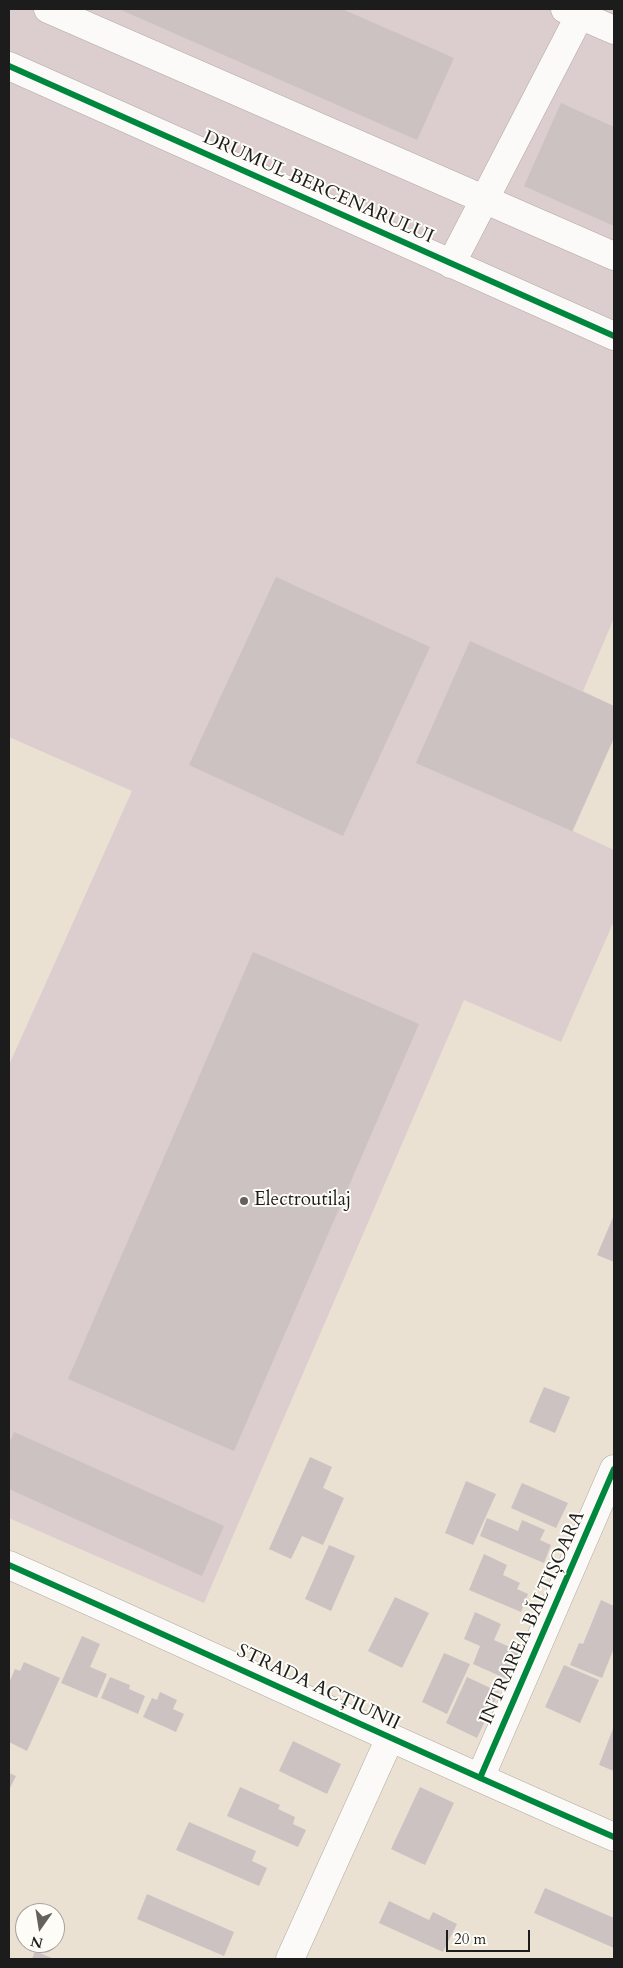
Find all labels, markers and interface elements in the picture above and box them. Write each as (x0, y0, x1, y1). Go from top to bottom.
street label: DRUMUL BERCENARULUI (199, 127, 437, 249)
place label: Electroutilaj (254, 1190, 351, 1212)
marker: Electroutilaj (238, 1195, 250, 1207)
street label: INTRAREA BĂLTIȘOARA (476, 1508, 590, 1728)
street label: STRADA ACȚIUNII (233, 1640, 403, 1736)
north arrow (15, 1903, 65, 1953)
scale bar (448, 1920, 532, 1952)
text: 20 m (454, 1929, 486, 1949)
text: N (29, 1932, 45, 1953)

